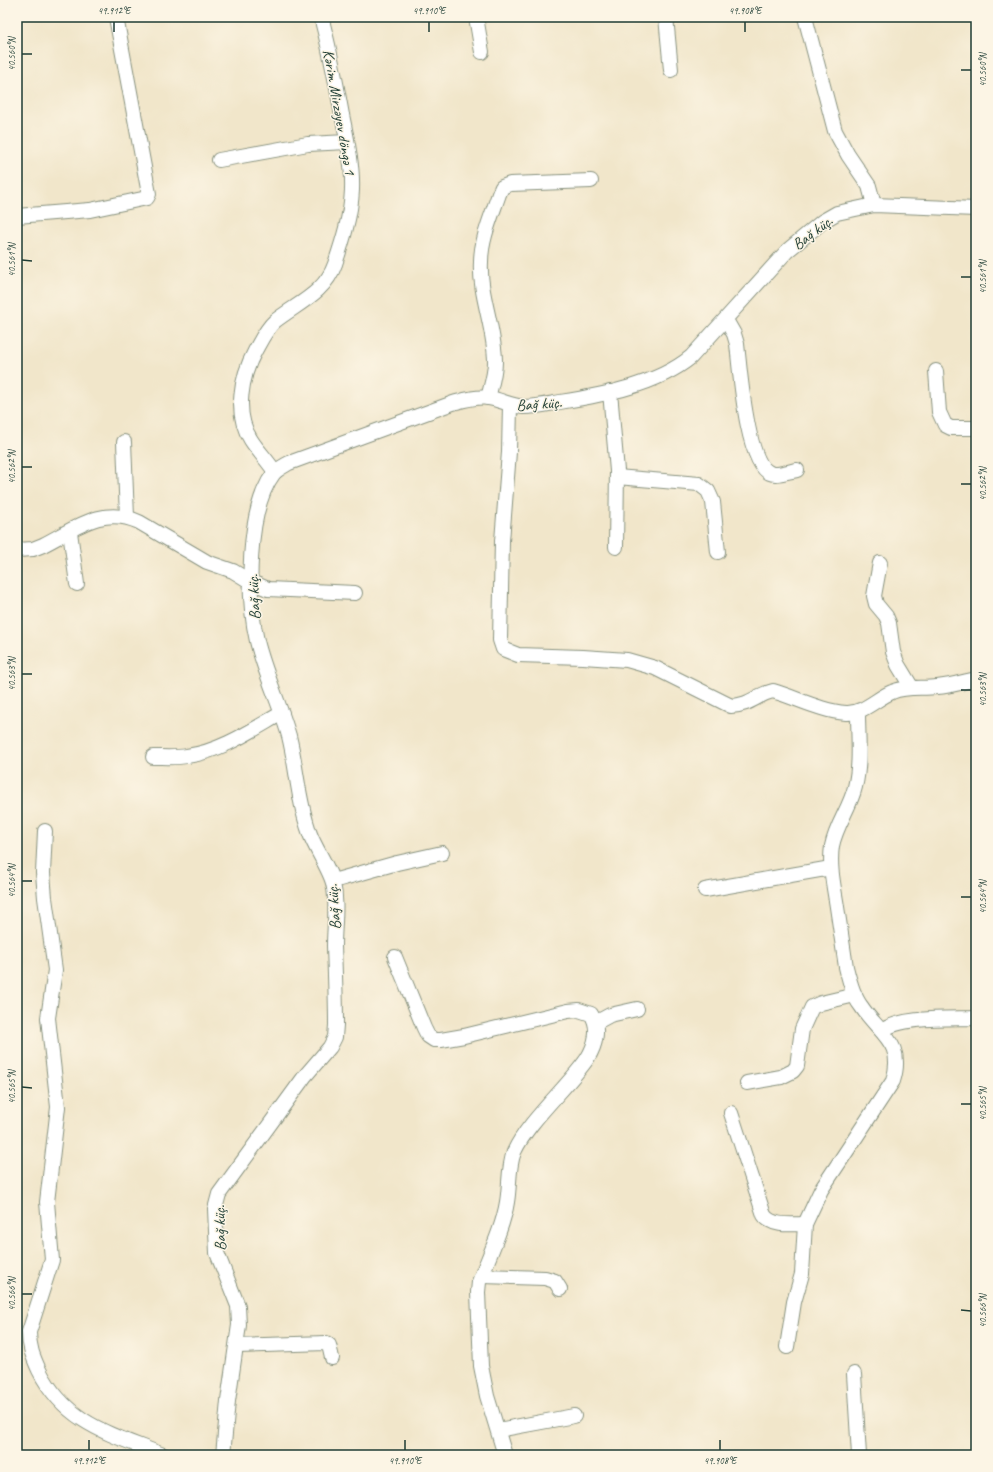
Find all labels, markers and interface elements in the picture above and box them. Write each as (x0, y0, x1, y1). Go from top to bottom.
text: 49.912°E (98, 4, 132, 17)
text: 49.910°E (413, 4, 447, 17)
text: 49.908°E (729, 4, 763, 17)
text: 40.560°N (5, 35, 18, 71)
street label: Kərim Mirzəyev döngə 1 (318, 48, 360, 177)
text: 40.560°N (976, 51, 989, 87)
street label: Bağ küç. (788, 211, 837, 254)
text: 40.561°N (5, 241, 18, 277)
text: 40.561°N (976, 258, 989, 294)
street label: Bağ küç. (516, 392, 563, 416)
text: 40.562°N (5, 448, 18, 484)
text: 40.562°N (976, 465, 989, 501)
street label: Bağ küç. (243, 573, 265, 620)
text: 40.563°N (5, 655, 18, 691)
text: 40.563°N (976, 671, 989, 707)
text: 40.564°N (5, 862, 18, 898)
text: 40.564°N (976, 878, 989, 914)
street label: Bağ küç. (322, 883, 346, 930)
text: 40.565°N (5, 1068, 18, 1104)
text: 40.565°N (976, 1085, 989, 1121)
street label: Bağ küç. (210, 1204, 230, 1251)
text: 40.566°N (5, 1275, 18, 1311)
text: 40.566°N (976, 1292, 989, 1328)
text: 49.912°E (73, 1454, 107, 1467)
text: 49.910°E (389, 1454, 423, 1467)
text: 49.908°E (704, 1454, 738, 1467)

